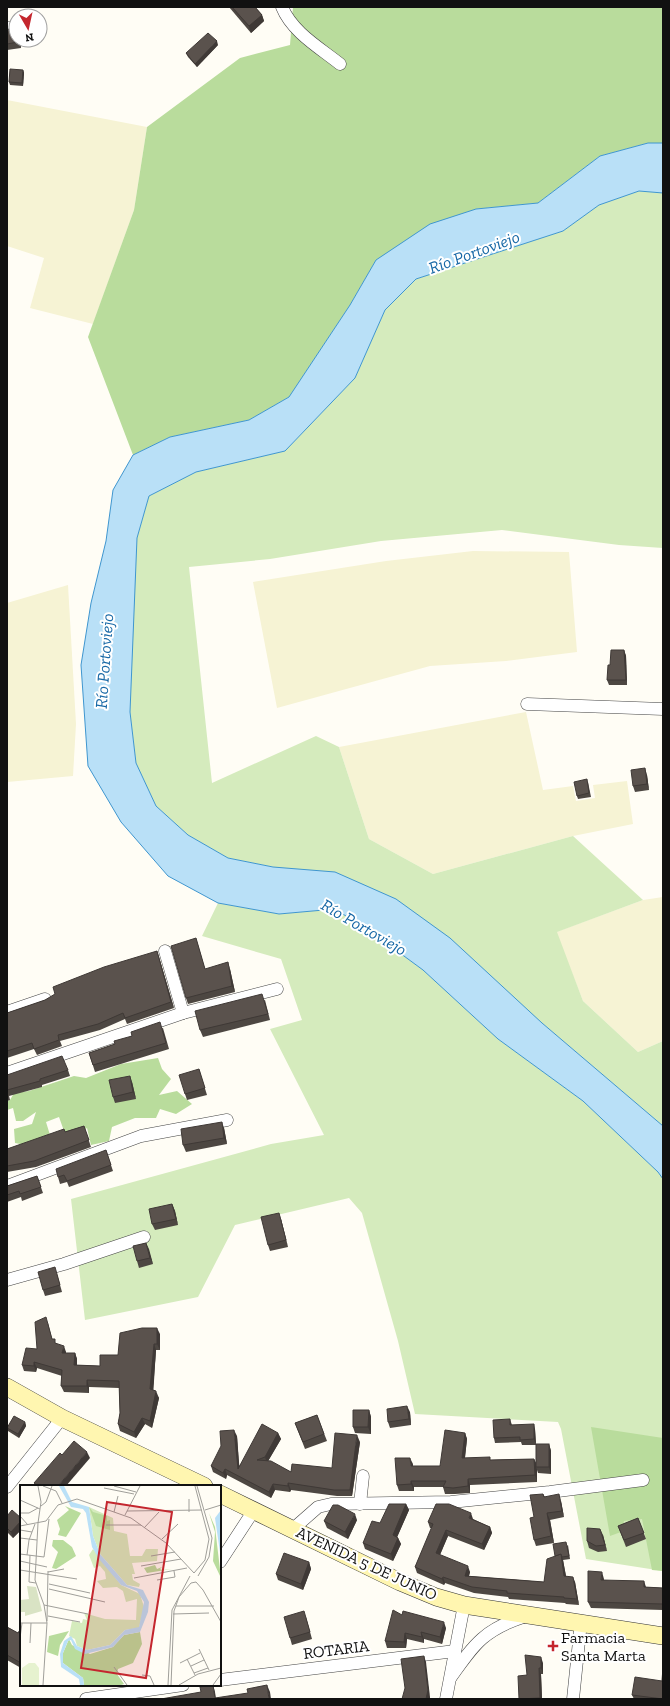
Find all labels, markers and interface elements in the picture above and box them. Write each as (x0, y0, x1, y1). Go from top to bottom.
north arrow (8, 8, 48, 48)
text: N (24, 30, 35, 45)
water label: Río Portoviejo (426, 226, 522, 278)
water label: Río Portoviejo (91, 613, 117, 709)
water label: Río Portoviejo (318, 894, 410, 960)
inset map (20, 1485, 221, 1686)
street label: AVENIDA 5 DE JUNIO (293, 1522, 441, 1605)
place label: Farmacia Santa Marta (561, 1628, 646, 1665)
street label: ROTARIA (302, 1636, 371, 1663)
marker: Farmacia Santa Marta (548, 1641, 558, 1651)

